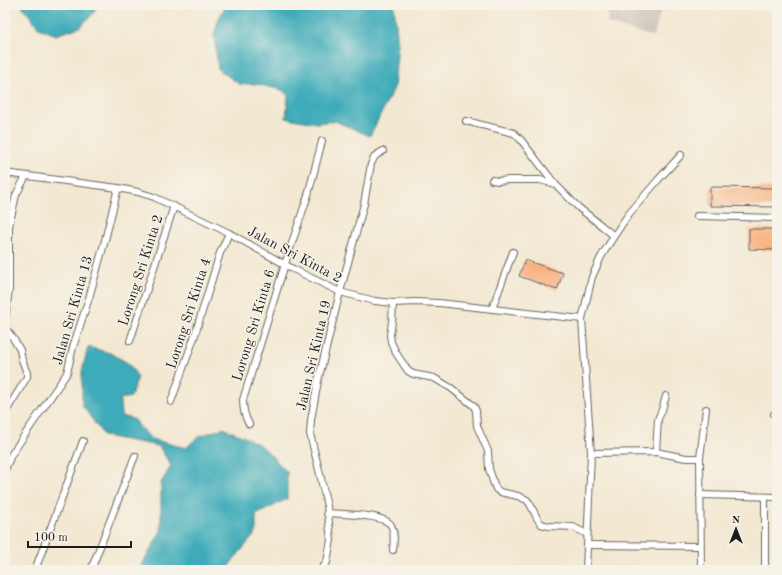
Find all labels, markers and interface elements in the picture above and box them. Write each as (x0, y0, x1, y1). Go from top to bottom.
street label: Lorong Sri Kinta 2 (116, 213, 166, 328)
street label: Jalan Sri Kinta 2 (245, 224, 344, 286)
street label: Jalan Sri Kinta 13 (51, 254, 95, 366)
street label: Lorong Sri Kinta 4 (164, 256, 214, 371)
street label: Lorong Sri Kinta 6 (230, 268, 278, 383)
street label: Jalan Sri Kinta 19 (294, 299, 333, 412)
north arrow (716, 509, 756, 549)
text: N (732, 515, 741, 526)
scale bar (28, 523, 131, 549)
text: 100 m (34, 532, 68, 544)

